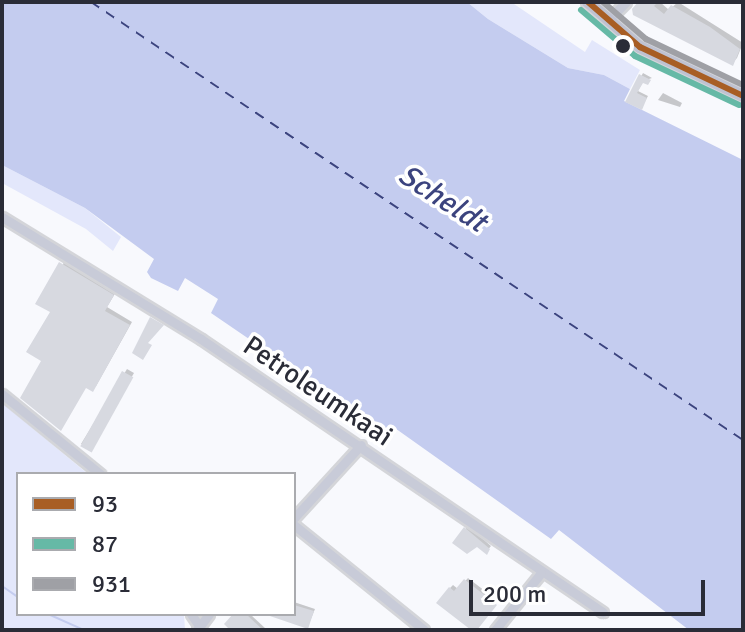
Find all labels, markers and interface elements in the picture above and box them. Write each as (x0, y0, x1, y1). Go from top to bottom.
unlabelled marker (615, 38, 631, 54)
water label: Scheldt (391, 157, 493, 241)
street label: Petroleumkaai (237, 329, 399, 453)
legend (16, 472, 296, 616)
text: 93 (92, 489, 118, 519)
text: 87 (92, 529, 118, 559)
scale bar (473, 564, 709, 614)
text: 931 (92, 569, 131, 599)
text: 200 m (483, 579, 546, 609)

